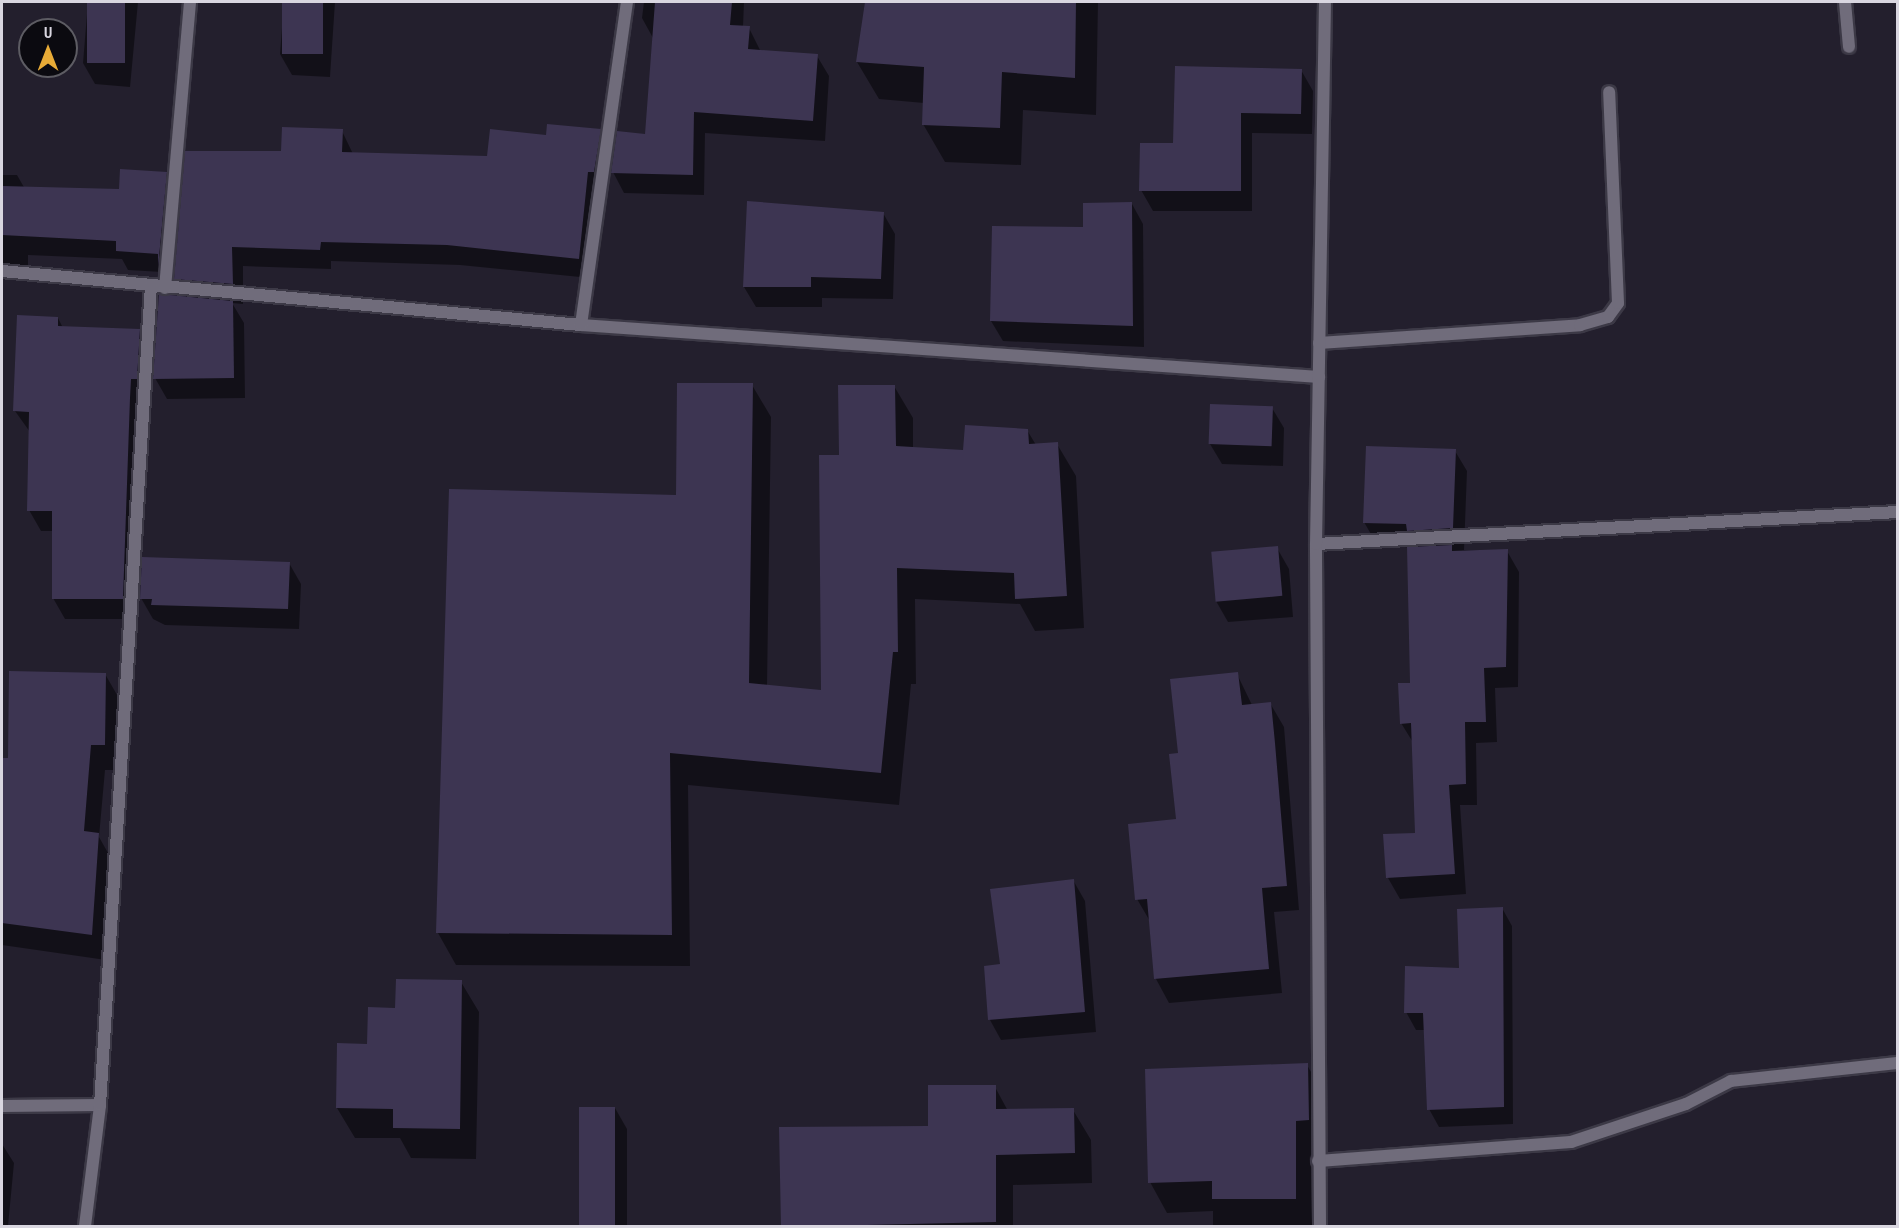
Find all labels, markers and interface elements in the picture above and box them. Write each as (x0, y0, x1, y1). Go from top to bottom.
north arrow (18, 18, 78, 78)
text: U (44, 22, 52, 42)

